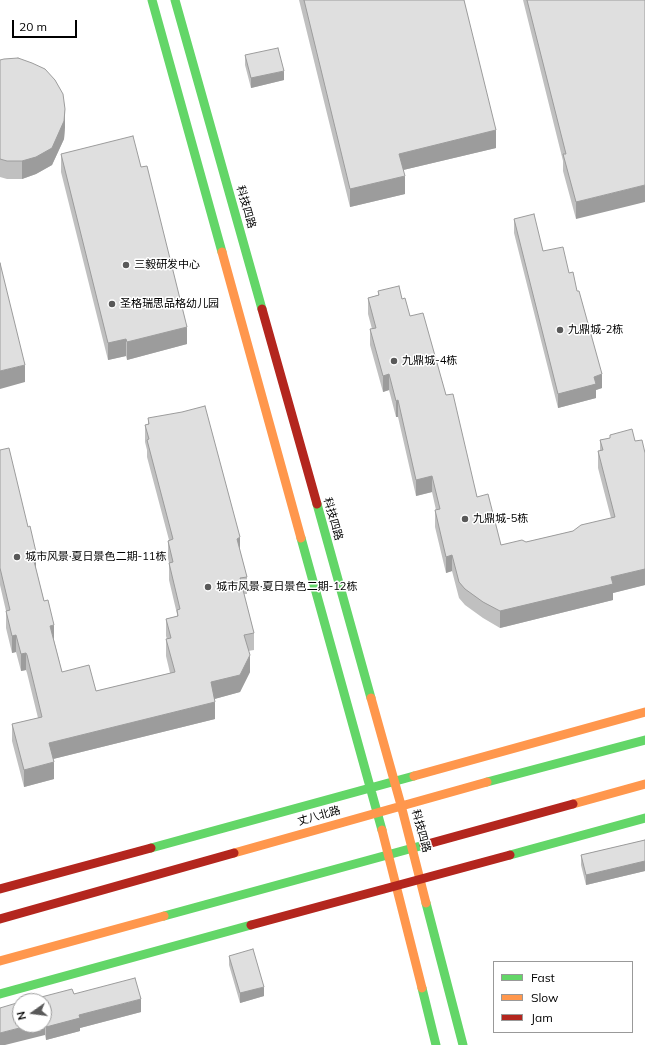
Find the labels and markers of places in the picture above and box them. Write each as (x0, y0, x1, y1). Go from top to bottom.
place label: 三毅研发中心 (134, 258, 200, 272)
marker: 三毅研发中心 (121, 260, 131, 270)
place label: 圣格瑞思品格幼儿园 (120, 297, 219, 311)
marker: 圣格瑞思品格幼儿园 (107, 299, 117, 309)
place label: 九鼎城-2栋 (568, 323, 623, 337)
marker: 九鼎城-2栋 (555, 325, 565, 335)
place label: 九鼎城-4栋 (402, 354, 457, 368)
marker: 九鼎城-4栋 (389, 356, 399, 366)
place label: 九鼎城-5栋 (473, 512, 528, 526)
marker: 九鼎城-5栋 (460, 514, 470, 524)
place label: 城市风景·夏日景色二期-11栋 (25, 550, 166, 564)
marker: 城市风景·夏日景色二期-11栋 (12, 552, 22, 562)
place label: 城市风景·夏日景色二期-12栋 (216, 580, 357, 594)
marker: 城市风景·夏日景色二期-12栋 (203, 582, 213, 592)

